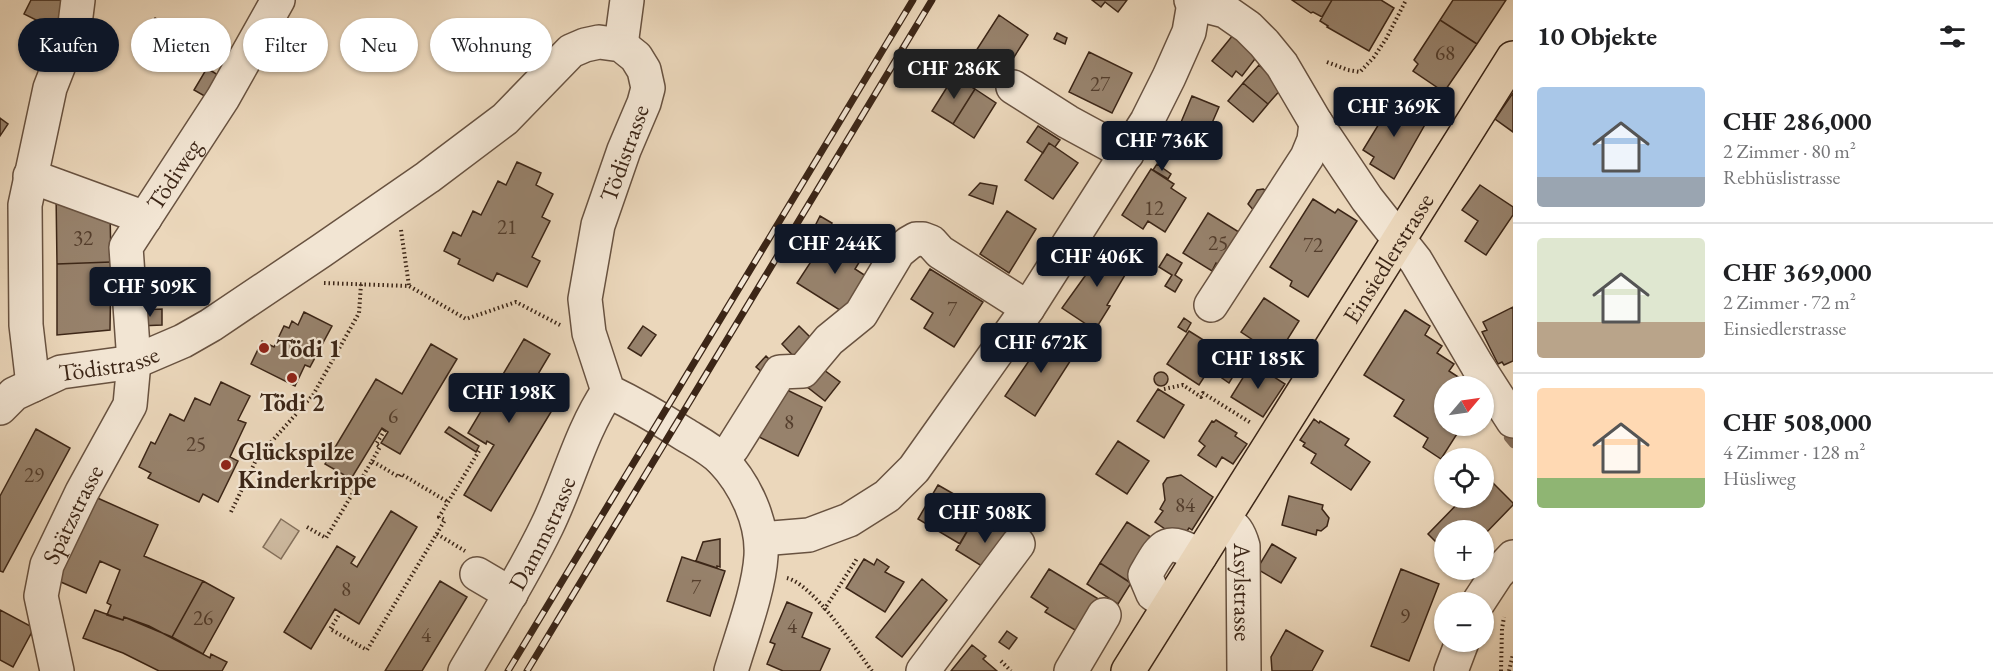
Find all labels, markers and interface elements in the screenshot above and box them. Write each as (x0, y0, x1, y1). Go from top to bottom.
chip: Kaufen (18, 18, 119, 72)
chip: Mieten (131, 18, 231, 72)
chip: Filter (243, 18, 328, 72)
chip: Neu (340, 18, 418, 72)
chip: Wohnung (430, 18, 552, 72)
text: 10 Objekte (1537, 19, 1657, 53)
icon: filters (1936, 20, 1969, 53)
house number: 68 (1435, 39, 1455, 66)
pin: CHF 286K (892, 49, 1016, 100)
text: CHF 286K (908, 55, 1000, 81)
house number: 27 (1090, 70, 1111, 97)
pin: CHF 369K (1332, 87, 1456, 138)
text: CHF 369K (1348, 93, 1440, 119)
street label: Tödistrasse (592, 100, 656, 206)
text: CHF 286,000 (1723, 104, 1872, 138)
icon: home (1585, 111, 1657, 183)
pin: CHF 736K (1100, 121, 1224, 172)
text: CHF 736K (1116, 127, 1208, 153)
street label: Tödiweg (139, 132, 208, 216)
text: 2 Zimmer · 80 m² (1723, 138, 1856, 164)
text: Rebhüslistrasse (1723, 164, 1840, 190)
street label: Einsiedlerstrasse (1335, 187, 1440, 329)
house number: 12 (1144, 194, 1164, 221)
house number: 21 (497, 213, 517, 240)
house number: 32 (73, 224, 93, 251)
pin: CHF 244K (773, 224, 897, 275)
house number: 25 (1208, 229, 1228, 256)
text: CHF 244K (789, 230, 881, 256)
house number: 72 (1303, 231, 1323, 258)
pin: CHF 406K (1035, 237, 1159, 288)
text: CHF 406K (1051, 243, 1143, 269)
text: CHF 369,000 (1723, 255, 1872, 289)
icon: home (1585, 262, 1657, 334)
pin: CHF 509K (88, 267, 212, 318)
text: CHF 509K (104, 273, 196, 299)
text: 2 Zimmer · 72 m² (1723, 289, 1856, 315)
house number: 7 (947, 295, 958, 322)
text: Einsiedlerstrasse (1723, 315, 1846, 341)
pin: CHF 672K (979, 323, 1103, 374)
text: CHF 672K (995, 329, 1087, 355)
place label: Tödi 1 (276, 333, 341, 364)
street label: Tödistrasse (57, 338, 163, 388)
pin: CHF 185K (1196, 339, 1320, 390)
marker: Tödi 1 (257, 341, 271, 355)
text: CHF 185K (1212, 345, 1304, 371)
marker: Tödi 2 (285, 371, 299, 385)
pin: CHF 198K (447, 373, 571, 424)
north arrow (1434, 376, 1494, 436)
map controls (1434, 376, 1494, 652)
text: CHF 198K (463, 379, 555, 405)
place label: Tödi 2 (259, 387, 325, 418)
house number: 6 (388, 402, 398, 429)
text: CHF 508,000 (1723, 405, 1872, 439)
house number: 8 (784, 408, 794, 435)
icon: home (1585, 412, 1657, 484)
house number: 25 (186, 430, 206, 457)
place label: Glückspilze Kinderkrippe (238, 436, 376, 495)
text: 4 Zimmer · 128 m² (1723, 439, 1866, 465)
button: locate (1434, 448, 1494, 508)
marker: Glückspilze Kinderkrippe (219, 458, 233, 472)
street label: Spätzstrasse (34, 459, 110, 569)
house number: 29 (24, 461, 44, 488)
text: Hüsliweg (1723, 465, 1796, 491)
street label: Dammstrasse (501, 472, 582, 595)
house number: 84 (1175, 491, 1196, 518)
pin: CHF 508K (923, 493, 1047, 544)
text: CHF 508K (939, 499, 1031, 525)
button: + (1434, 520, 1494, 580)
street label: Asylstrasse (1227, 542, 1259, 641)
house number: 7 (691, 573, 702, 600)
house number: 8 (341, 575, 351, 602)
button: − (1434, 592, 1494, 652)
house number: 9 (1400, 602, 1410, 629)
house number: 26 (193, 604, 213, 631)
house number: 4 (787, 612, 798, 639)
house number: 4 (421, 621, 432, 648)

